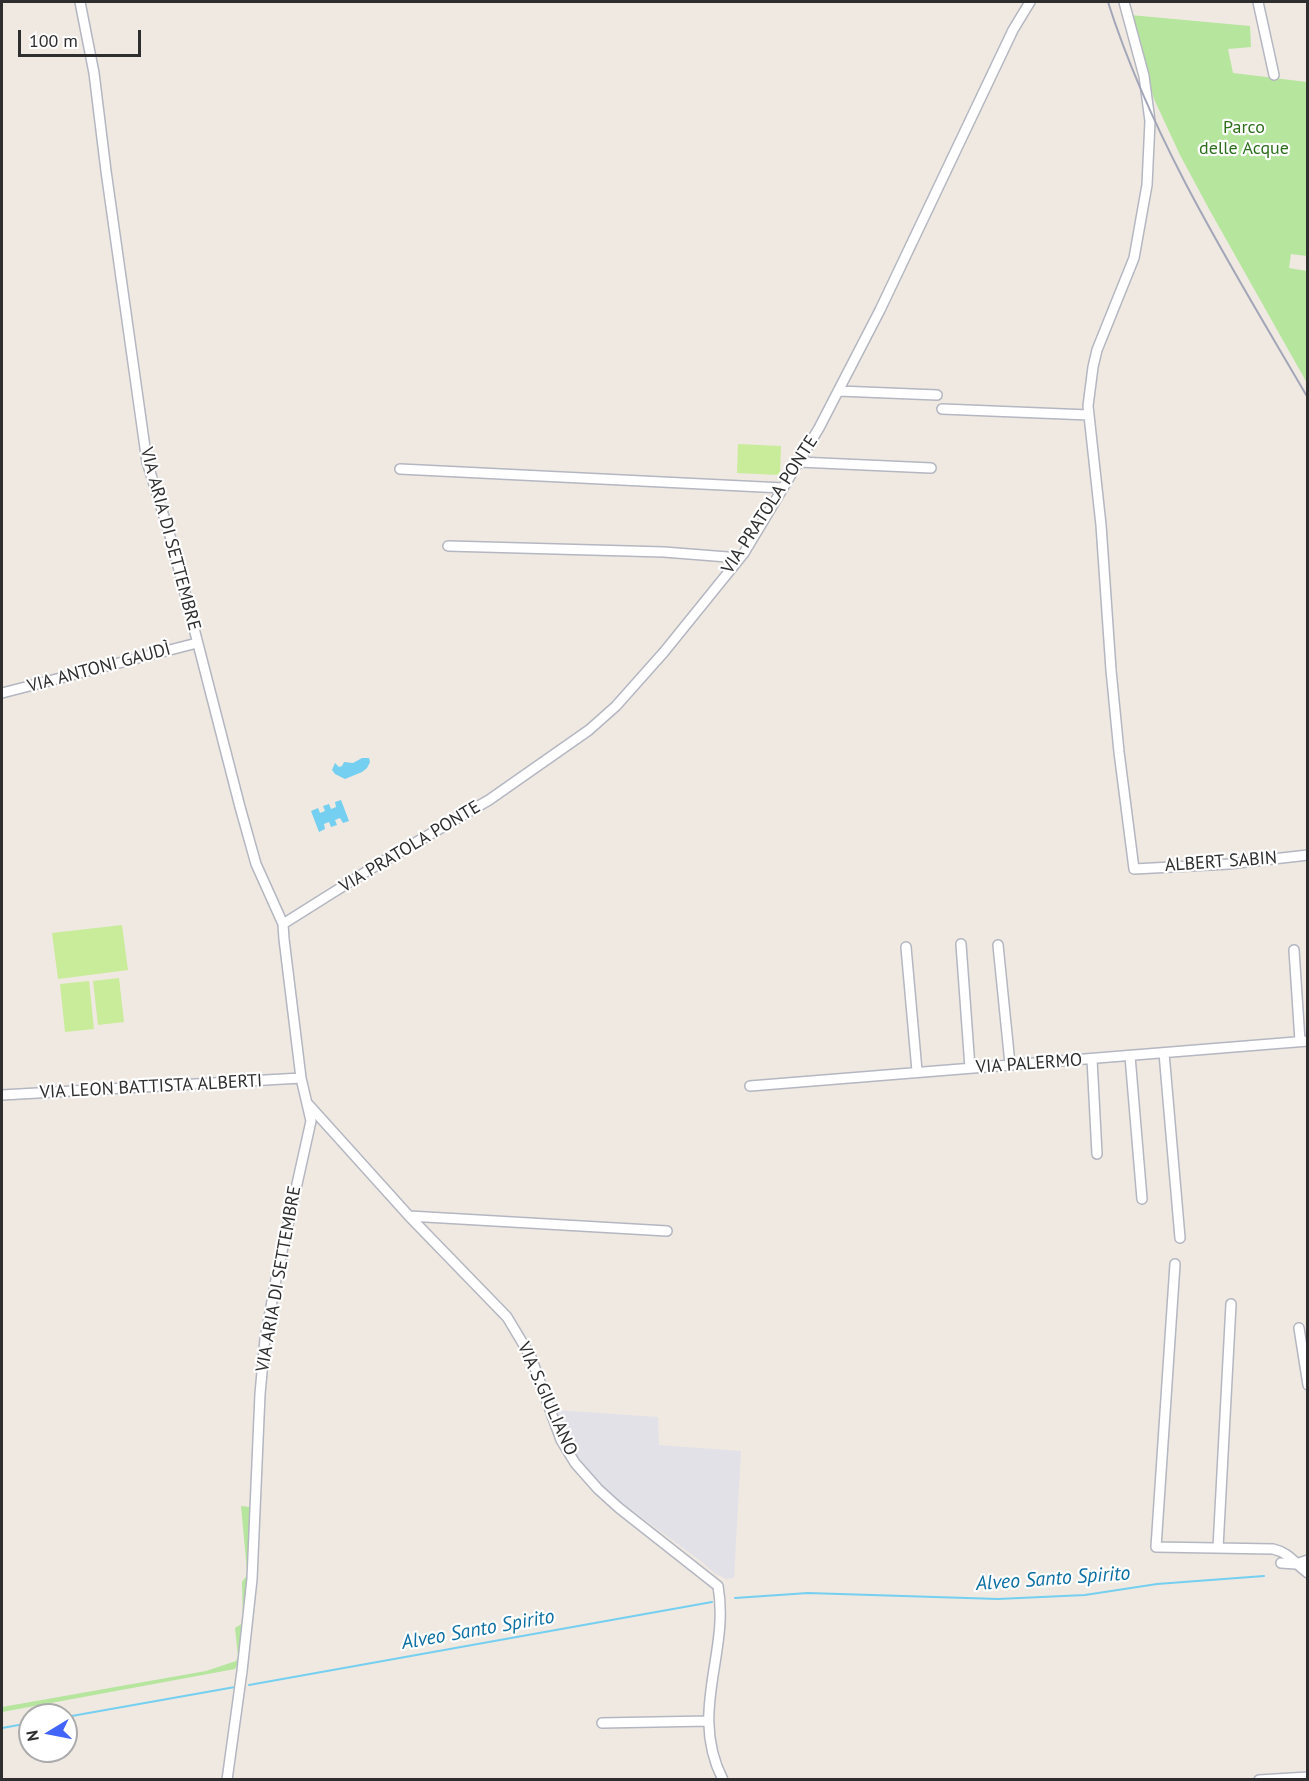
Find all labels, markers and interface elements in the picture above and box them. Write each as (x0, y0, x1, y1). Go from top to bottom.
scale bar (21, 18, 144, 56)
text: 100 m (29, 29, 78, 52)
park label: Parco delle Acque (1199, 117, 1289, 160)
street label: VIA PRATOLA PONTE (717, 432, 823, 578)
street label: VIA ARIA DI SETTEMBRE (135, 445, 205, 633)
street label: VIA ANTONI GAUDÌ (25, 639, 173, 697)
street label: VIA PRATOLA PONTE (336, 796, 484, 898)
street label: ALBERT SABIN (1164, 847, 1278, 877)
street label: VIA PALERMO (975, 1050, 1083, 1078)
street label: VIA LEON BATTISTA ALBERTI (39, 1070, 263, 1104)
street label: VIA ARIA DI SETTEMBRE (252, 1184, 306, 1374)
street label: VIA S.GIULIANO (512, 1339, 582, 1459)
water label: Alveo Santo Spirito (975, 1562, 1131, 1596)
water label: Alveo Santo Spirito (400, 1605, 556, 1655)
north arrow (18, 1703, 78, 1763)
text: N (21, 1729, 43, 1743)

